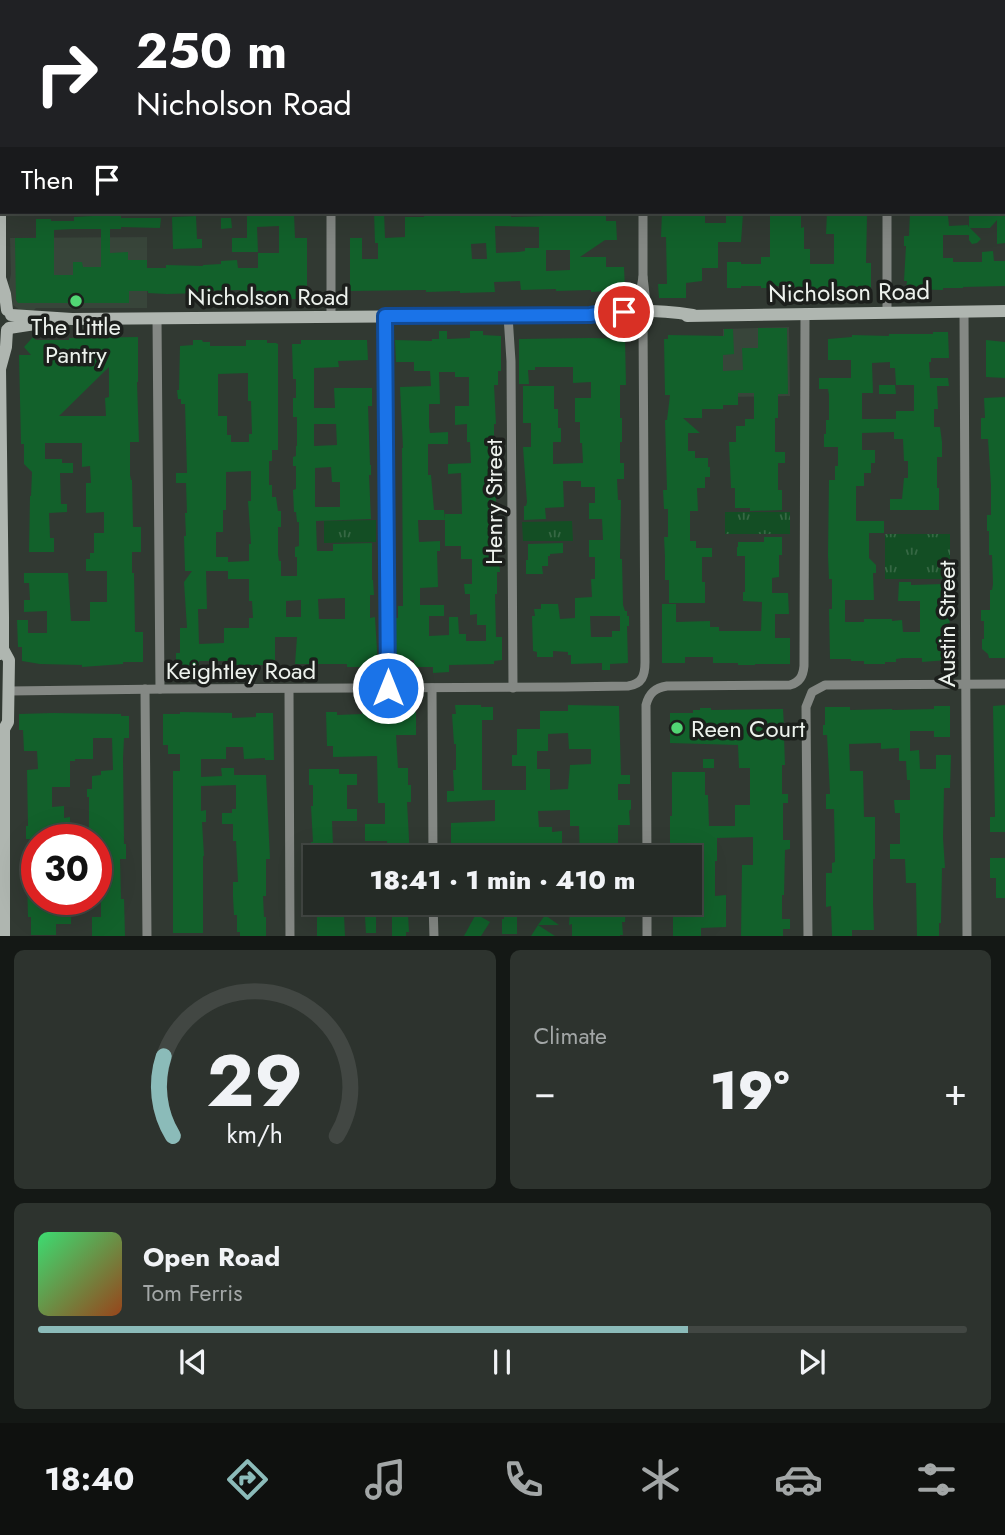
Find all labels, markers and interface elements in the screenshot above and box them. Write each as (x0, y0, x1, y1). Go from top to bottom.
text: 250 m (136, 16, 287, 86)
icon: right (21, 28, 112, 119)
text: Nicholson Road (136, 81, 352, 127)
text: Then (21, 161, 74, 199)
icon: arrive (88, 161, 126, 199)
street label: Nicholson Road (768, 273, 930, 311)
street label: Nicholson Road (187, 279, 349, 314)
pin (594, 282, 654, 342)
marker: The Little Pantry (68, 293, 84, 309)
icon: arrive (605, 293, 643, 331)
place label: The Little Pantry (31, 309, 121, 372)
street label: Henry Street (476, 439, 511, 565)
street label: Austin Street (929, 560, 964, 687)
position arrow (351, 651, 425, 725)
street label: Keightley Road (166, 653, 316, 688)
place label: Reen Court (691, 711, 805, 746)
marker: Reen Court (669, 720, 685, 736)
speed limit sign: 30 (21, 824, 112, 915)
text: 18:41 · 1 min · 410 m (370, 861, 635, 899)
text: Climate (534, 1019, 607, 1053)
text: 29 (207, 1028, 303, 1133)
text: 19° (710, 1053, 789, 1129)
text: − (534, 1064, 556, 1119)
text: + (944, 1064, 967, 1119)
text: km/h (226, 1115, 283, 1151)
text: Open Road (143, 1238, 280, 1276)
text: Tom Ferris (143, 1276, 242, 1310)
icon: previous (174, 1343, 212, 1381)
icon: pause (483, 1343, 521, 1381)
icon: next (793, 1343, 831, 1381)
icon: directions (223, 1455, 272, 1504)
icon: music (361, 1455, 410, 1504)
icon: phone (499, 1455, 548, 1504)
icon: climate (636, 1455, 685, 1504)
icon: car (774, 1455, 823, 1504)
icon: filters (912, 1455, 961, 1504)
text: 18:40 (44, 1456, 135, 1502)

